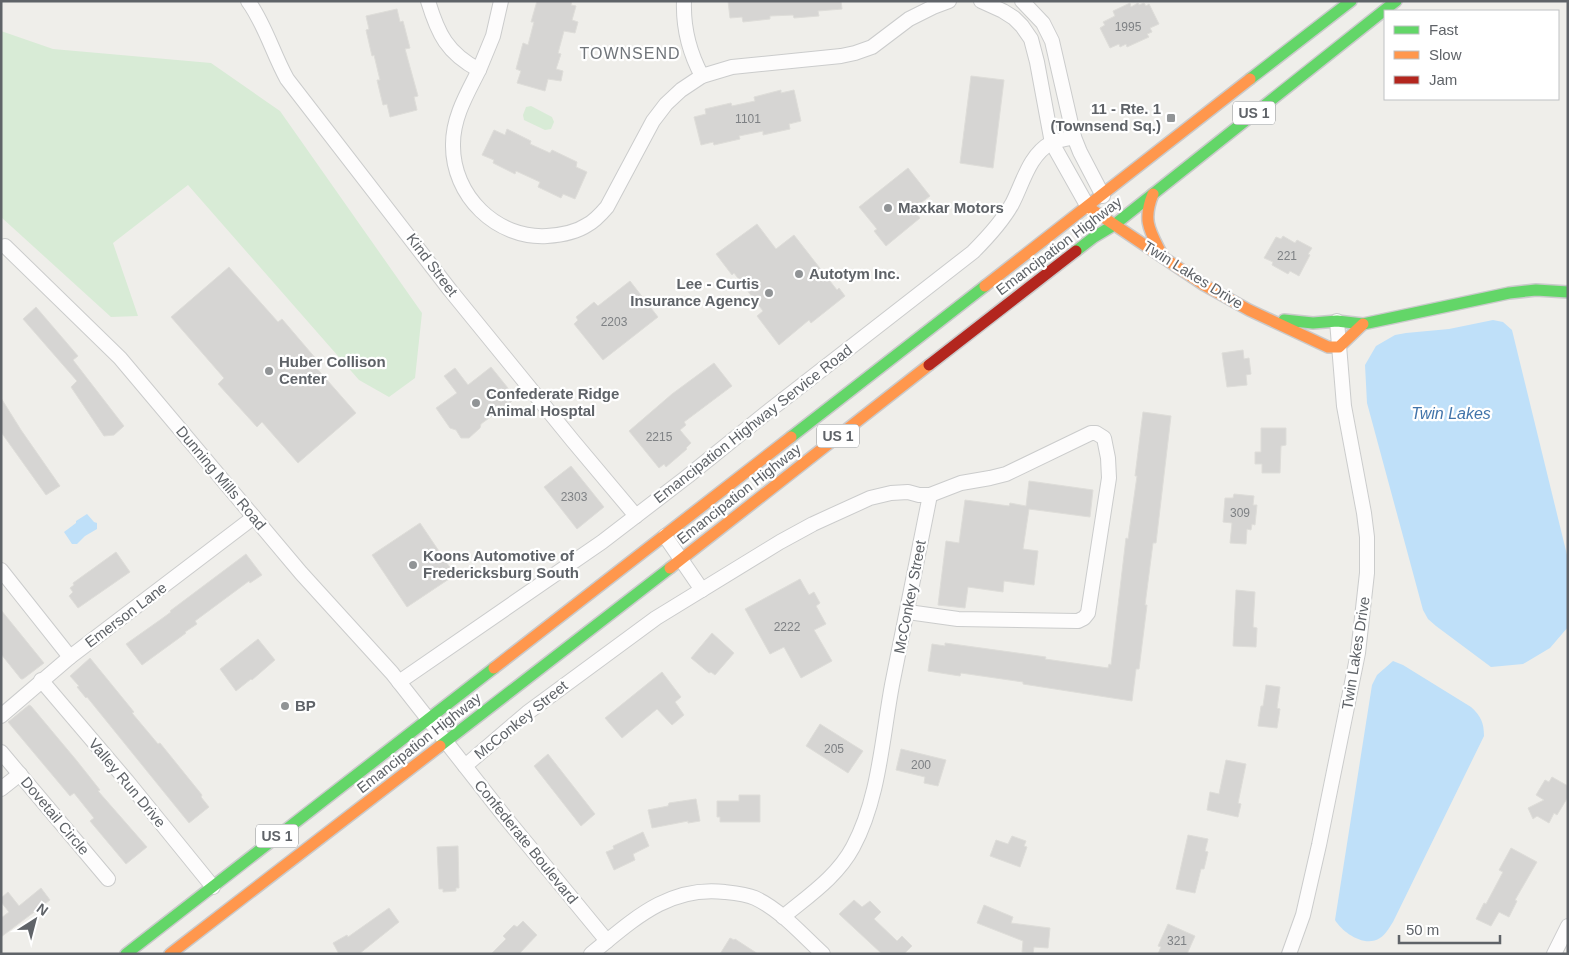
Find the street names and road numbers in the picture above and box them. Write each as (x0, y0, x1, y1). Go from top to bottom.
road number: US 1 (1233, 102, 1275, 125)
street label: Emancipation Highway (993, 193, 1125, 298)
street label: Kind Street (403, 230, 462, 300)
street label: Twin Lakes Drive (1140, 237, 1246, 312)
street label: Emancipation Highway Service Road (650, 341, 856, 507)
street label: Dunning Mills Road (173, 422, 270, 533)
road number: US 1 (817, 424, 859, 448)
street label: Emancipation Highway (673, 440, 805, 548)
street label: McConkey Street (890, 538, 929, 655)
street label: Emerson Lane (82, 578, 170, 651)
street label: Twin Lakes Drive (1338, 595, 1373, 711)
street label: McConkey Street (471, 676, 571, 762)
street label: Emancipation Highway (353, 689, 484, 796)
street label: Valley Run Drive (85, 735, 169, 831)
street label: Dovetail Circle (18, 773, 93, 858)
street label: Confederate Boulevard (471, 776, 582, 907)
road number: US 1 (256, 824, 298, 848)

